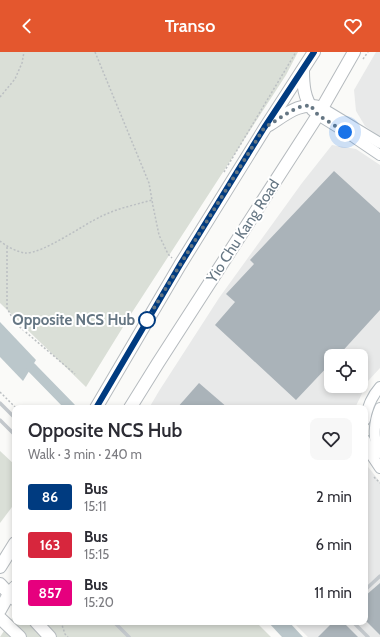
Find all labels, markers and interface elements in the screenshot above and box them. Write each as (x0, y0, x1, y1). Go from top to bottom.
icon: back (16, 15, 38, 37)
text: Transo (165, 15, 215, 37)
icon: heart (342, 15, 364, 37)
your location (335, 122, 355, 142)
street label: Yio Chu Kang Road (202, 176, 283, 287)
place label: Opposite NCS Hub (12, 311, 135, 329)
marker: Opposite NCS Hub (138, 311, 156, 329)
map controls (324, 349, 368, 393)
button: locate (324, 349, 368, 393)
button: heart (310, 418, 352, 460)
text: Opposite NCS Hub (28, 419, 182, 442)
text: Walk · 3 min · 240 m (28, 446, 142, 462)
text: Bus (84, 480, 108, 498)
text: 86 (42, 488, 58, 506)
text: 2 min (316, 488, 352, 506)
text: 15:11 (84, 498, 106, 514)
text: Bus (84, 528, 108, 546)
text: 163 (40, 536, 60, 554)
text: 6 min (315, 536, 352, 554)
text: 15:15 (84, 546, 109, 562)
text: Bus (84, 576, 108, 594)
text: 857 (38, 584, 62, 602)
text: 11 min (314, 584, 352, 602)
text: 15:20 (84, 594, 114, 610)

